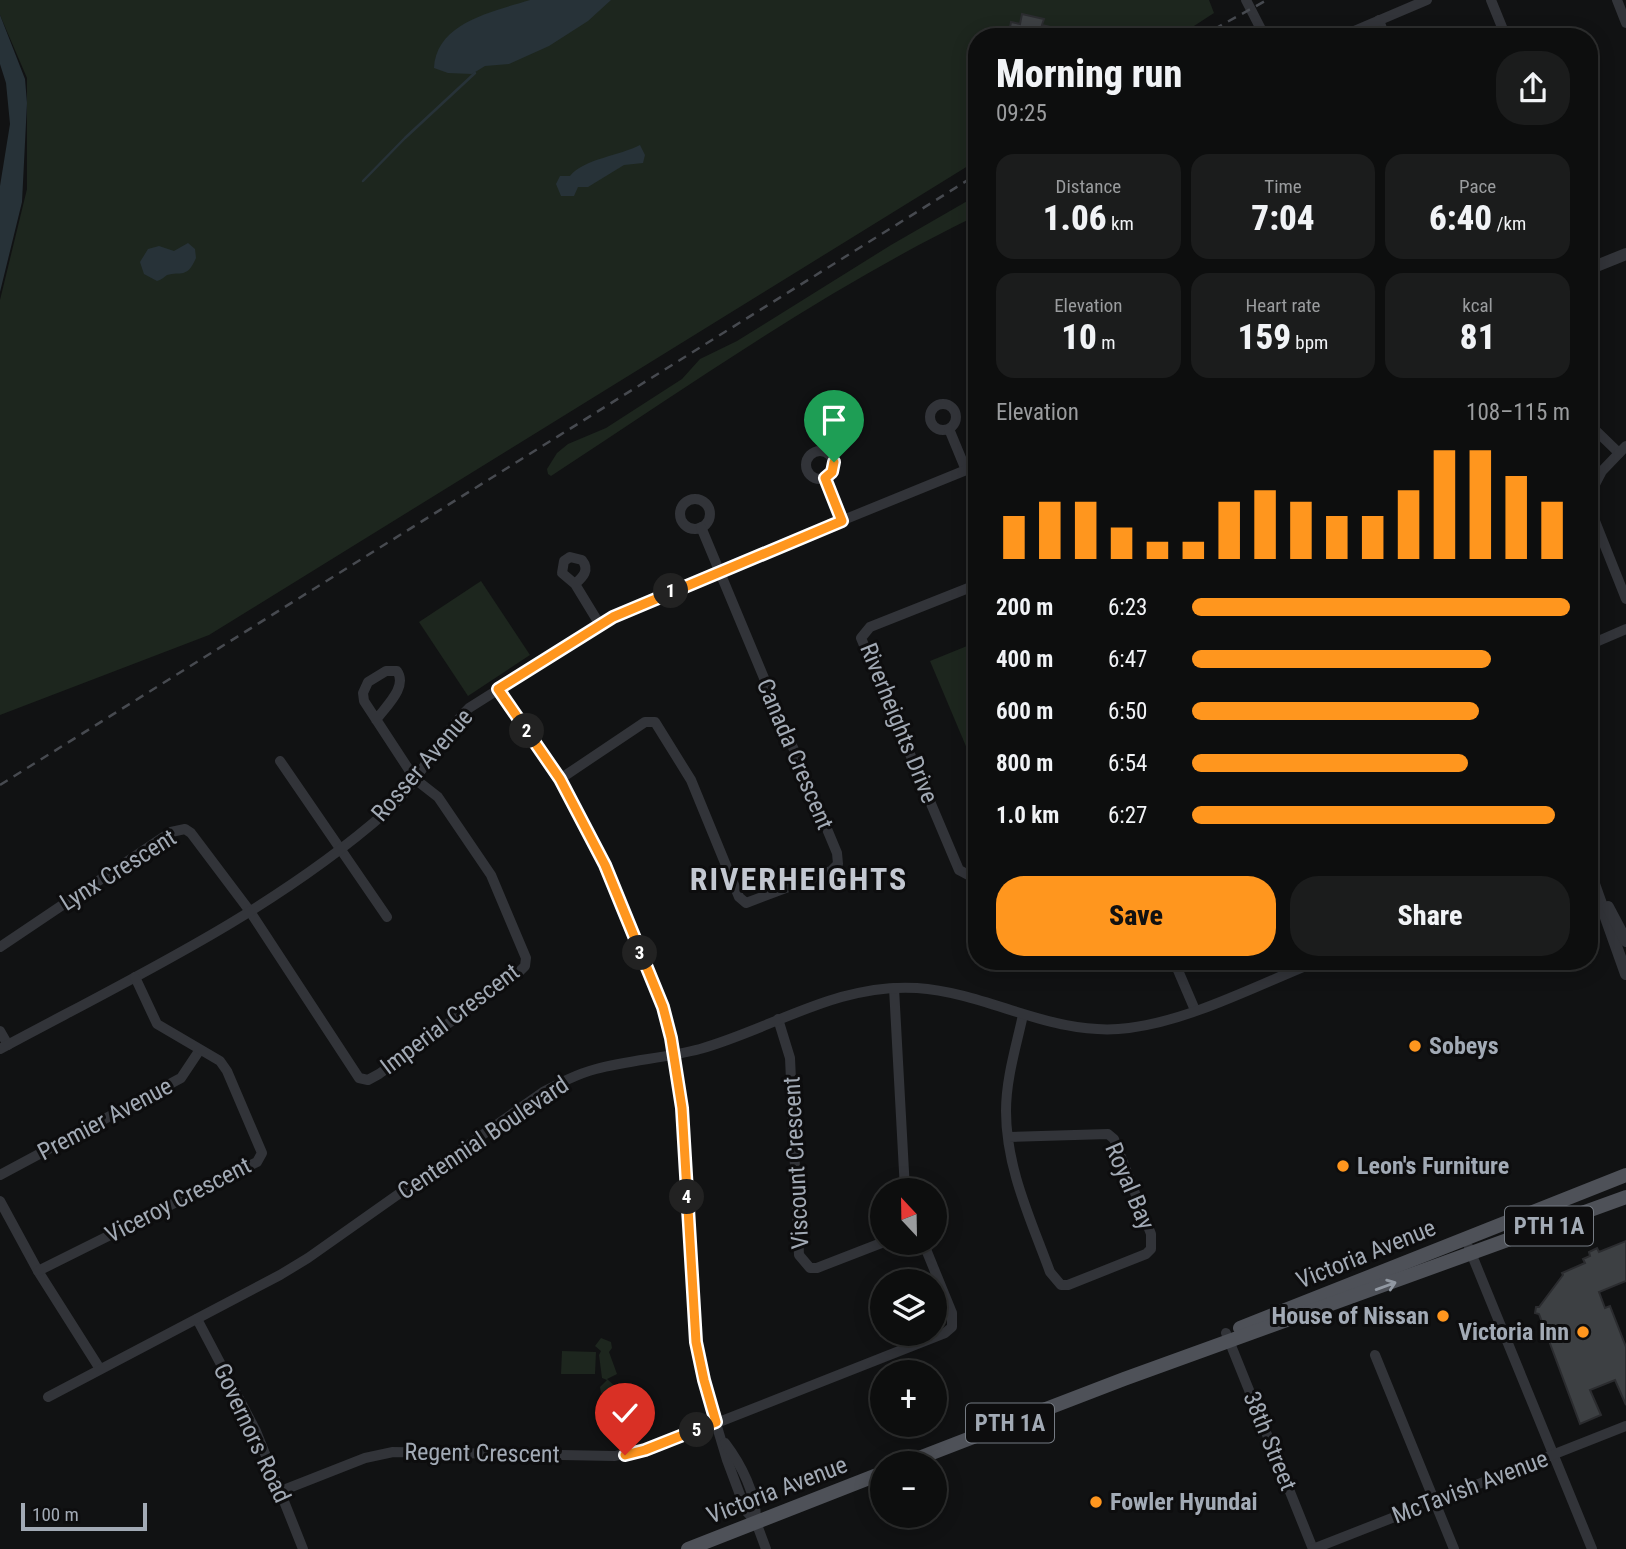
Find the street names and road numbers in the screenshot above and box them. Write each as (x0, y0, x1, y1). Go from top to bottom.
street label: Riverheights Drive (854, 639, 944, 807)
street label: Canada Crescent (751, 674, 839, 834)
street label: Rosser Avenue (366, 703, 478, 827)
street label: Lynx Crescent (55, 823, 181, 917)
street label: Imperial Crescent (375, 958, 525, 1080)
street label: Centennial Boulevard (392, 1070, 574, 1206)
street label: Premier Avenue (33, 1072, 177, 1166)
street label: Viscount Crescent (777, 1076, 815, 1250)
street label: Royal Bay (1099, 1138, 1161, 1234)
street label: Viceroy Crescent (100, 1151, 256, 1249)
road number: PTH 1A (1505, 1206, 1593, 1246)
street label: Victoria Avenue (1292, 1213, 1440, 1295)
street label: Governors Road (208, 1359, 296, 1507)
street label: 38th Street (1238, 1387, 1302, 1495)
road number: PTH 1A (966, 1404, 1054, 1442)
street label: Regent Crescent (404, 1438, 560, 1468)
street label: McTavish Avenue (1388, 1444, 1552, 1530)
street label: Victoria Avenue (703, 1450, 851, 1530)

